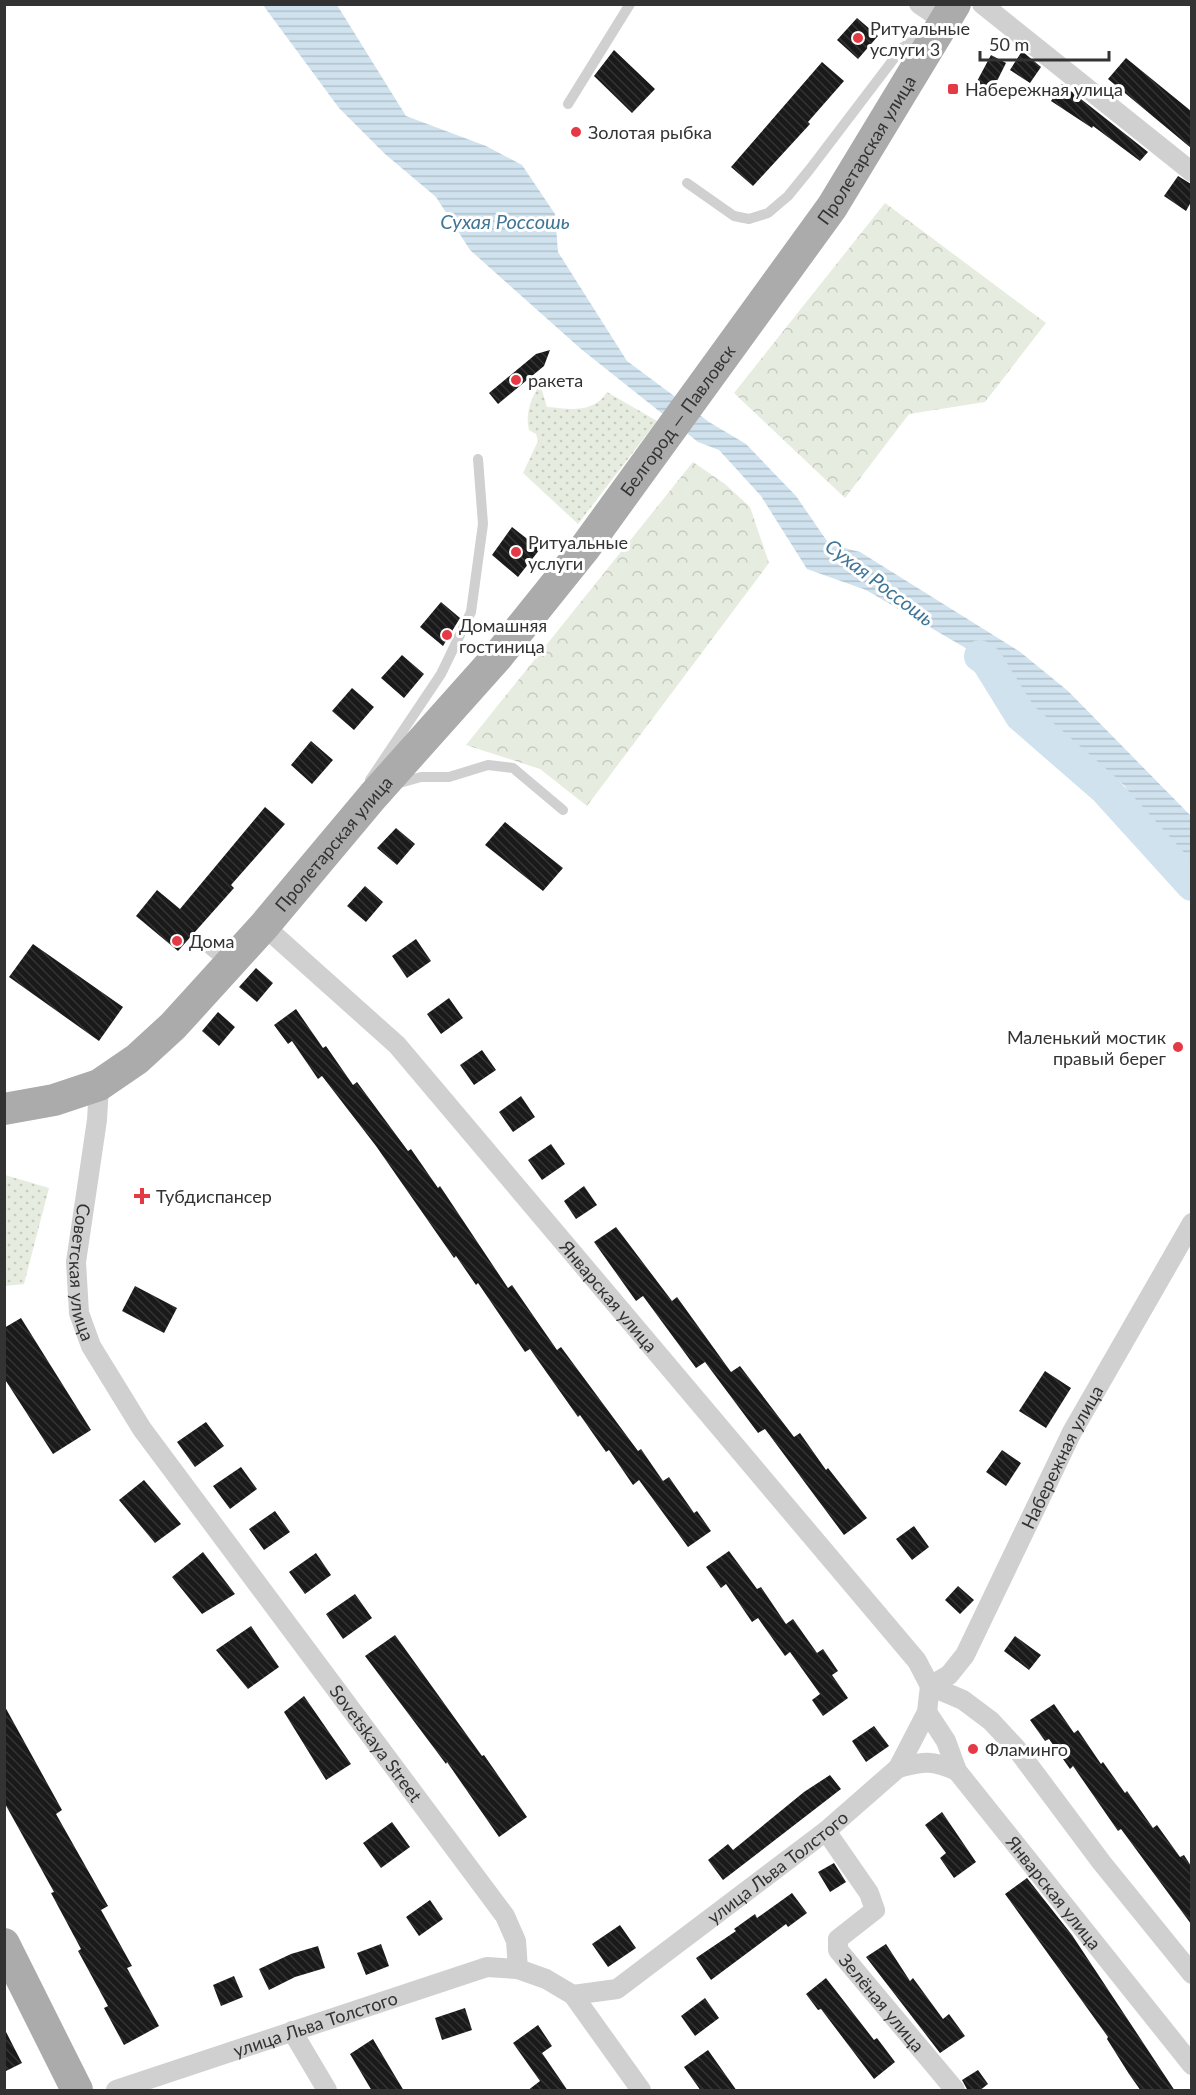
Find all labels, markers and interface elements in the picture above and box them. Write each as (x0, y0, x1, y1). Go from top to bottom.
place label: Ритуальные услуги 3 (870, 17, 970, 60)
scale bar (980, 24, 1109, 62)
marker: Ритуальные услуги 3 (851, 31, 865, 45)
text: 50 m (989, 33, 1029, 55)
street label: Пролетарская улица (812, 71, 920, 229)
place label: Набережная улица (965, 78, 1123, 100)
marker: Набережная улица (946, 82, 960, 96)
place label: Золотая рыбка (588, 121, 712, 143)
marker: Золотая рыбка (569, 125, 583, 139)
water label: Сухая Россошь (440, 209, 570, 233)
street label: Белгород — Павловск (615, 340, 740, 500)
place label: ракета (528, 369, 583, 391)
marker: ракета (509, 373, 523, 387)
place label: Ритуальные услуги (528, 531, 628, 574)
water label: Сухая Россошь (821, 533, 939, 631)
marker: Ритуальные услуги (509, 545, 523, 559)
place label: Домашняя гостиница (459, 614, 547, 657)
marker: Домашняя гостиница (440, 628, 454, 642)
street label: Пролетарская улица (270, 771, 397, 916)
place label: Дома (189, 930, 234, 952)
marker: Дома (170, 934, 184, 948)
place label: Маленький мостик правый берег (1007, 1026, 1167, 1069)
marker: Маленький мостик правый берег (1171, 1040, 1185, 1054)
place label: Тубдиспансер (156, 1185, 272, 1207)
marker: Тубдиспансер (133, 1187, 151, 1205)
street label: Советская улица (65, 1202, 99, 1344)
street label: Январская улица (555, 1235, 662, 1356)
street label: Набережная улица (1016, 1381, 1107, 1532)
street label: Sovetskaya Street (325, 1680, 427, 1806)
place label: Фламинго (985, 1738, 1068, 1760)
marker: Фламинго (966, 1742, 980, 1756)
street label: улица Льва Толстого (703, 1806, 852, 1928)
street label: Январская улица (1001, 1830, 1106, 1954)
street label: Зелёная улица (835, 1949, 929, 2056)
street label: улица Льва Толстого (230, 1986, 400, 2061)

